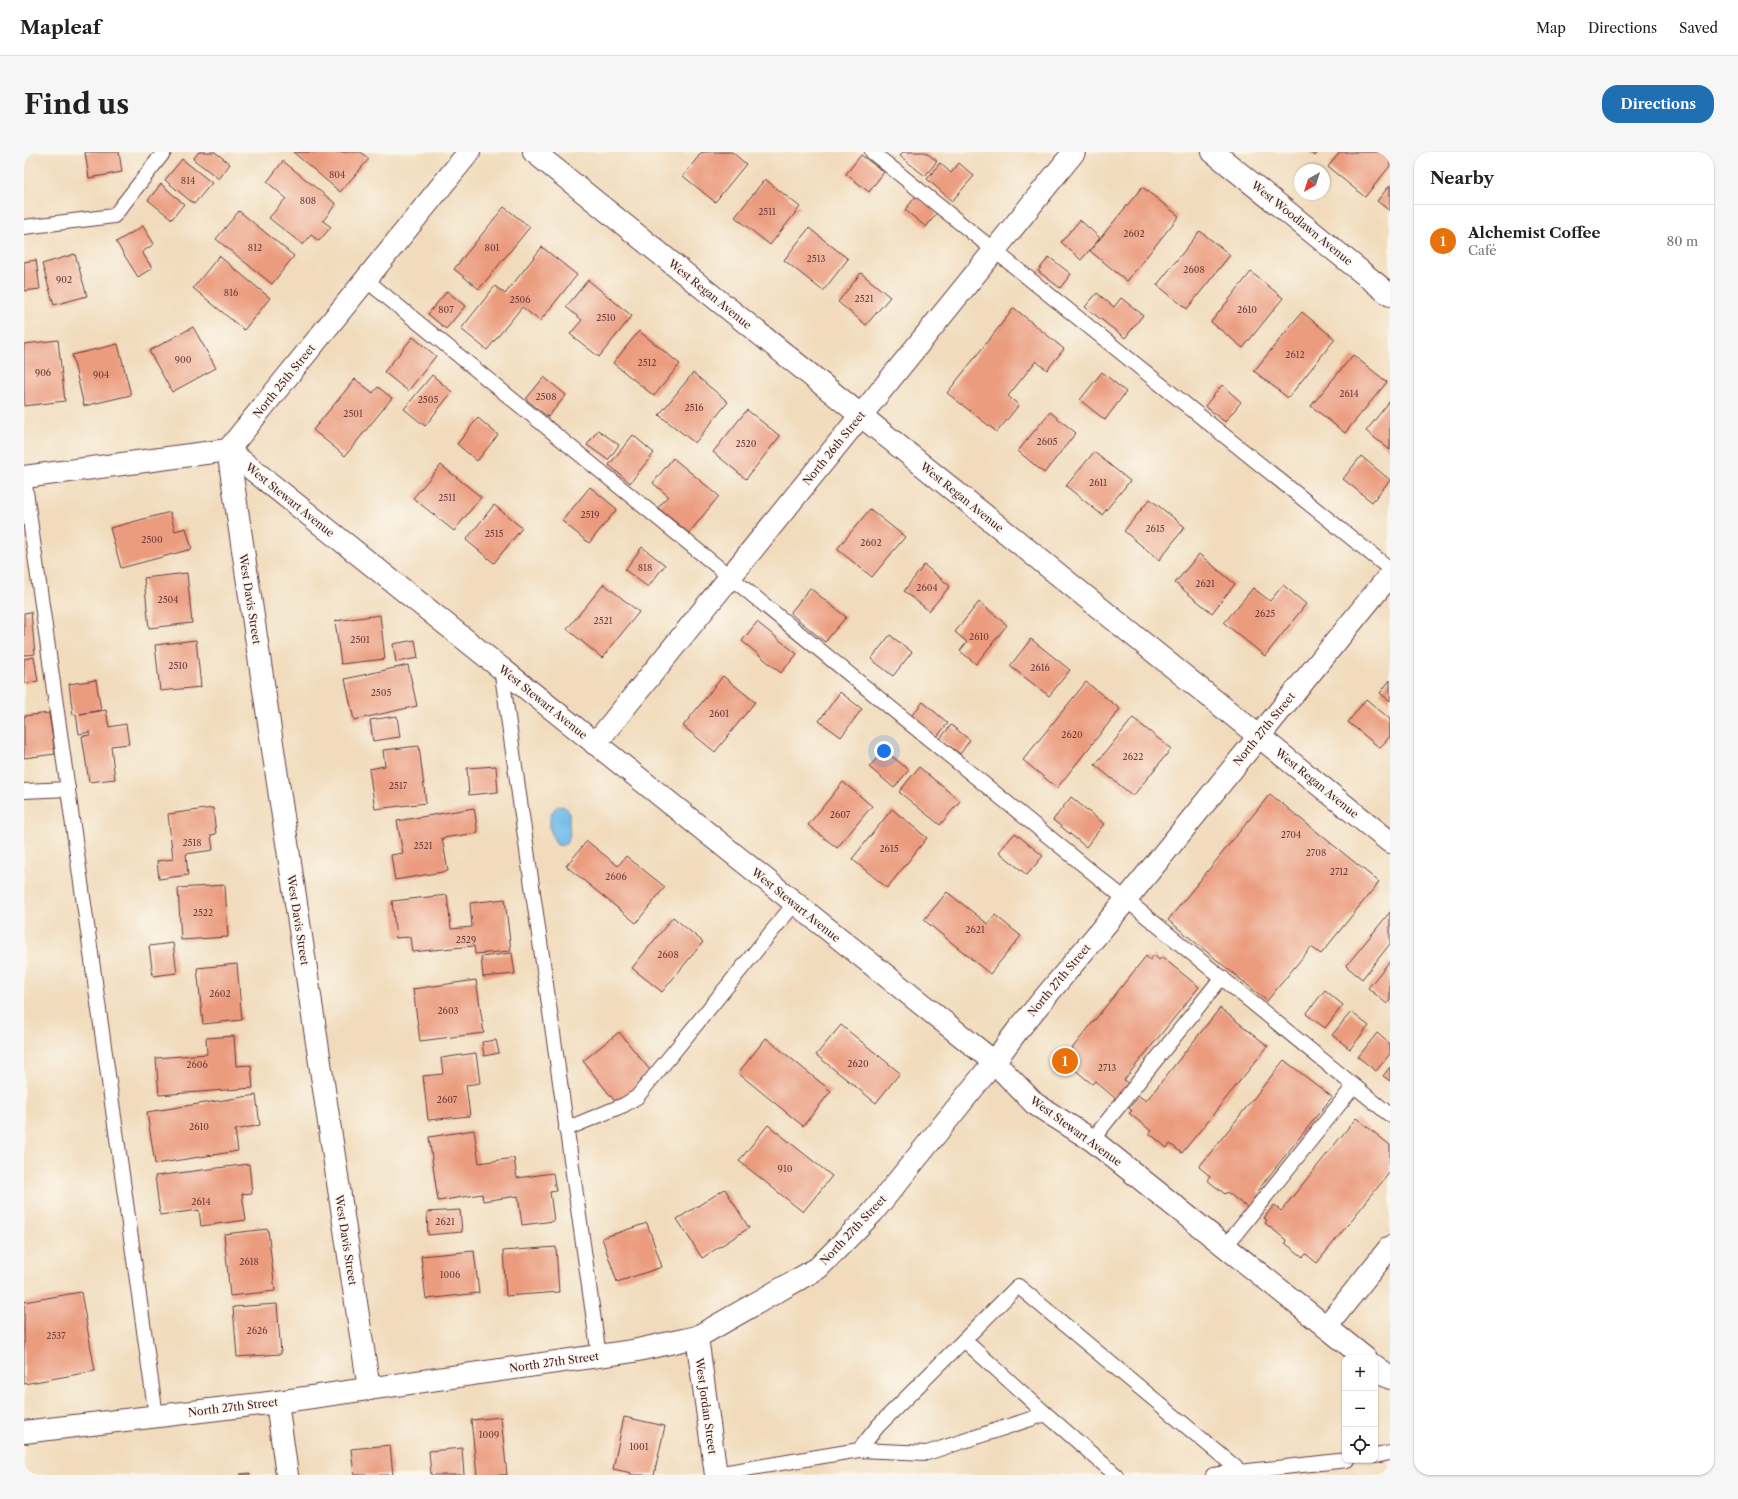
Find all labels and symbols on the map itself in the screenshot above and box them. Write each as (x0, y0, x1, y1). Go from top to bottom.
north arrow (1294, 164, 1330, 200)
house number: 804 (329, 169, 345, 180)
house number: 814 (181, 175, 195, 186)
street label: West Woodlawn Avenue (1248, 177, 1355, 268)
house number: 808 (300, 195, 316, 206)
house number: 2511 (758, 206, 776, 217)
house number: 2602 (1123, 228, 1145, 239)
house number: 812 (248, 242, 262, 253)
house number: 801 (485, 242, 500, 253)
house number: 2513 (807, 253, 825, 264)
street label: West Regan Avenue (665, 256, 754, 332)
house number: 2608 (1183, 264, 1205, 275)
house number: 902 (56, 274, 72, 285)
house number: 816 (224, 287, 238, 298)
house number: 2521 (854, 293, 874, 304)
house number: 2506 (509, 294, 531, 305)
house number: 807 (438, 304, 454, 315)
house number: 2610 (1237, 304, 1257, 315)
house number: 2510 (596, 312, 616, 323)
street label: North 25th Street (250, 341, 318, 421)
house number: 2612 (1285, 349, 1305, 360)
house number: 900 (175, 354, 192, 365)
house number: 2512 (637, 357, 657, 368)
house number: 906 (35, 367, 51, 378)
house number: 904 (93, 369, 109, 380)
house number: 2614 (1339, 388, 1359, 399)
house number: 2508 (535, 391, 557, 402)
house number: 2505 (418, 394, 438, 405)
house number: 2516 (684, 402, 704, 413)
house number: 2501 (343, 408, 363, 419)
street label: North 26th Street (800, 408, 868, 488)
house number: 2605 (1036, 436, 1058, 447)
house number: 2520 (736, 438, 757, 449)
street label: West Stewart Avenue (242, 459, 337, 540)
street label: West Regan Avenue (917, 459, 1006, 535)
house number: 2611 (1089, 477, 1107, 488)
house number: 2511 (438, 492, 456, 503)
house number: 2519 (580, 509, 600, 520)
house number: 2615 (1145, 523, 1165, 534)
house number: 2515 (485, 528, 503, 539)
house number: 2500 (141, 534, 163, 545)
house number: 2602 (860, 537, 882, 548)
street label: West Davis Street (236, 552, 264, 645)
house number: 818 (638, 562, 652, 573)
house number: 2621 (1195, 578, 1215, 589)
house number: 2604 (916, 582, 938, 593)
house number: 2504 (158, 594, 178, 605)
house number: 2625 (1255, 608, 1275, 619)
house number: 2521 (593, 615, 613, 626)
house number: 2610 (969, 631, 989, 642)
house number: 2501 (350, 634, 370, 645)
house number: 2510 (168, 660, 188, 671)
street label: West Stewart Avenue (495, 661, 590, 742)
house number: 2616 (1030, 662, 1050, 673)
house number: 2505 (371, 687, 391, 698)
street label: North 27th Street (1230, 689, 1298, 769)
house number: 2601 (709, 708, 729, 719)
house number: 2620 (1061, 729, 1083, 740)
your location (874, 741, 894, 761)
street label: West Regan Avenue (1272, 745, 1361, 821)
house number: 2622 (1123, 751, 1143, 762)
house number: 2517 (389, 780, 408, 791)
house number: 2607 (830, 809, 851, 820)
house number: 2704 (1281, 829, 1301, 840)
house number: 2518 (182, 837, 202, 848)
house number: 2521 (413, 840, 433, 851)
house number: 2615 (879, 843, 899, 854)
house number: 2708 (1306, 847, 1326, 858)
street label: West Stewart Avenue (748, 864, 843, 945)
house number: 2712 (1330, 866, 1348, 877)
house number: 2606 (605, 871, 627, 882)
street label: West Davis Street (284, 873, 312, 966)
house number: 2522 (193, 907, 213, 918)
house number: 2621 (965, 924, 985, 935)
house number: 2529 (456, 934, 476, 945)
street label: North 27th Street (1025, 941, 1094, 1019)
house number: 2608 (657, 949, 679, 960)
house number: 2602 (209, 988, 231, 999)
house number: 2603 (437, 1005, 459, 1016)
pin: 1 (1052, 1046, 1078, 1076)
house number: 2620 (847, 1058, 869, 1069)
house number: 2606 (186, 1059, 208, 1070)
house number: 2713 (1098, 1062, 1116, 1073)
street label: West Stewart Avenue (1027, 1092, 1125, 1169)
house number: 2607 (437, 1094, 458, 1105)
house number: 2610 (189, 1121, 209, 1132)
house number: 910 (778, 1163, 793, 1174)
street label: North 27th Street (817, 1192, 889, 1268)
street label: West Davis Street (332, 1193, 360, 1286)
house number: 2614 (191, 1196, 211, 1207)
house number: 2621 (435, 1216, 455, 1227)
house number: 2618 (239, 1256, 259, 1267)
house number: 1006 (440, 1269, 460, 1280)
house number: 2626 (247, 1325, 267, 1336)
house number: 2537 (46, 1330, 66, 1341)
street label: North 27th Street (508, 1349, 600, 1375)
street label: West Jordan Street (692, 1356, 720, 1455)
street label: North 27th Street (187, 1395, 279, 1419)
house number: 1009 (479, 1429, 499, 1440)
house number: 1001 (630, 1441, 649, 1452)

